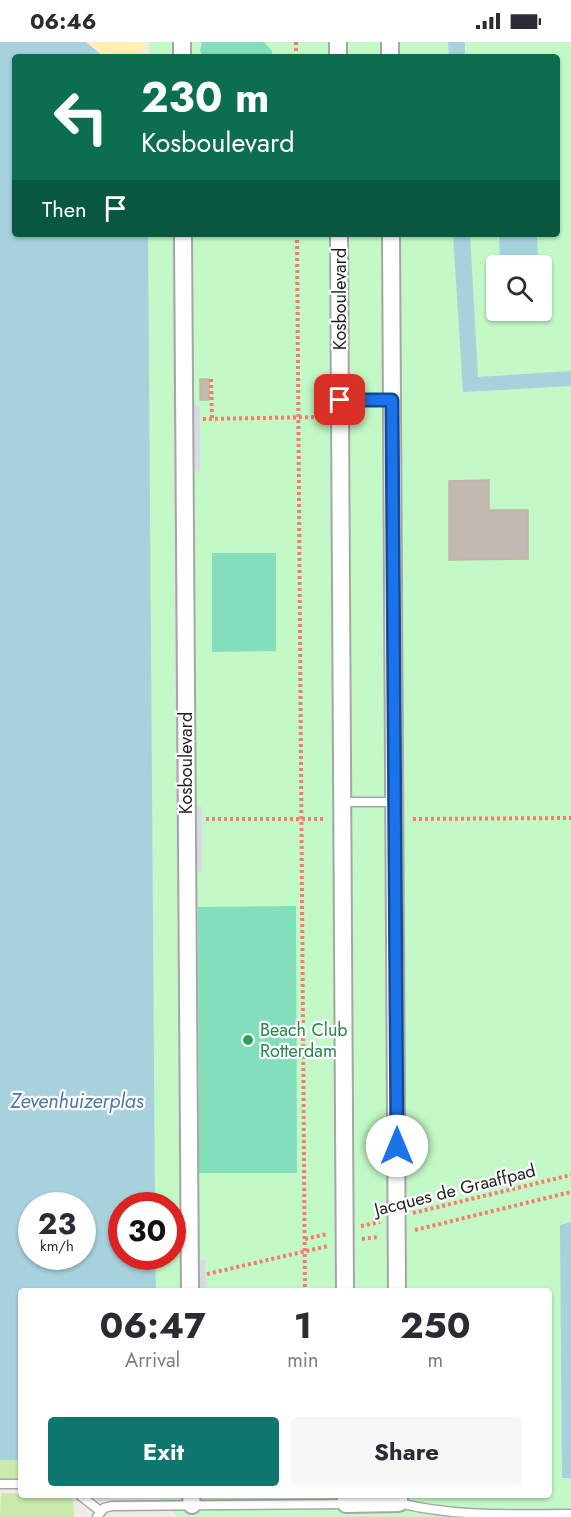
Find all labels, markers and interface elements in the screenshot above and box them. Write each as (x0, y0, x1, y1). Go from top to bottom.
text: 06:46 (30, 5, 96, 37)
text: 230 m (141, 67, 269, 128)
icon: left (42, 78, 120, 156)
text: Kosboulevard (141, 123, 295, 162)
icon: arrive (99, 192, 132, 225)
text: Then (42, 193, 87, 225)
street label: Kosboulevard (327, 248, 353, 350)
map controls (486, 255, 552, 321)
button: search (486, 255, 552, 321)
pin (314, 374, 365, 425)
icon: arrive (323, 383, 356, 416)
street label: Kosboulevard (173, 712, 199, 814)
place label: Beach Club Rotterdam (260, 1017, 348, 1064)
marker: Beach Club Rotterdam (241, 1033, 255, 1047)
water label: Zevenhuizerplas (9, 1087, 144, 1116)
position arrow (365, 1114, 429, 1178)
street label: Jacques de Graaffpad (370, 1157, 538, 1223)
speed limit sign: 30 (108, 1192, 186, 1270)
text: 23 (38, 1202, 76, 1245)
text: km/h (40, 1235, 74, 1257)
text: 06:47 (99, 1299, 206, 1351)
text: 1 (294, 1299, 312, 1351)
text: 250 (400, 1299, 471, 1351)
text: Arrival (125, 1346, 180, 1375)
text: min (287, 1346, 318, 1375)
text: m (427, 1346, 443, 1375)
button: Exit (48, 1417, 279, 1486)
button: Share (291, 1417, 522, 1486)

